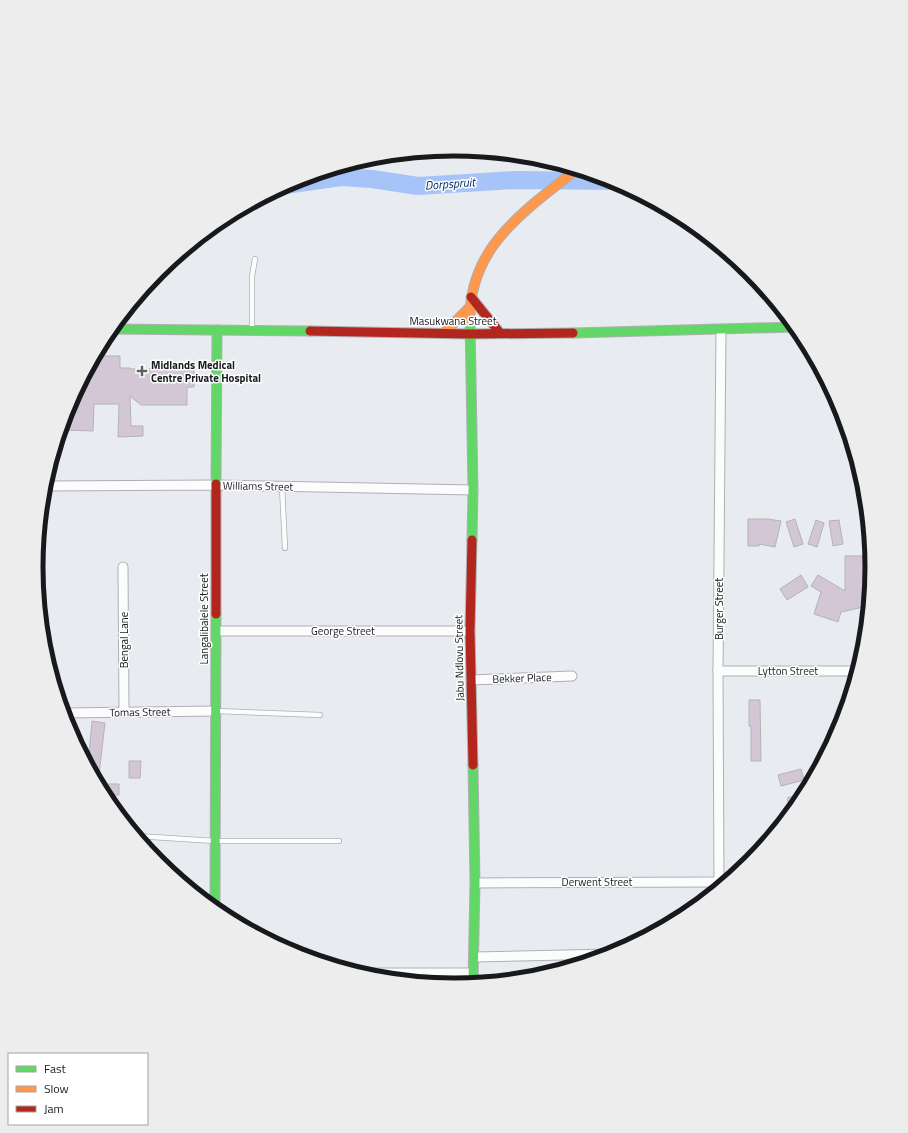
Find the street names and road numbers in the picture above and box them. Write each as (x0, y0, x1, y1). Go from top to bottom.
street label: Masukwana Street (409, 313, 497, 329)
street label: Williams Street (223, 477, 293, 495)
street label: Langalibalele Street (196, 573, 212, 665)
street label: Burger Street (711, 578, 727, 640)
street label: Bengal Lane (116, 611, 132, 668)
street label: Jabu Ndlovu Street (450, 615, 468, 701)
street label: George Street (311, 623, 375, 639)
street label: Lytton Street (758, 663, 818, 679)
street label: Bekker Place (492, 669, 552, 687)
street label: Tomas Street (109, 703, 171, 721)
street label: Derwent Street (562, 874, 633, 890)

